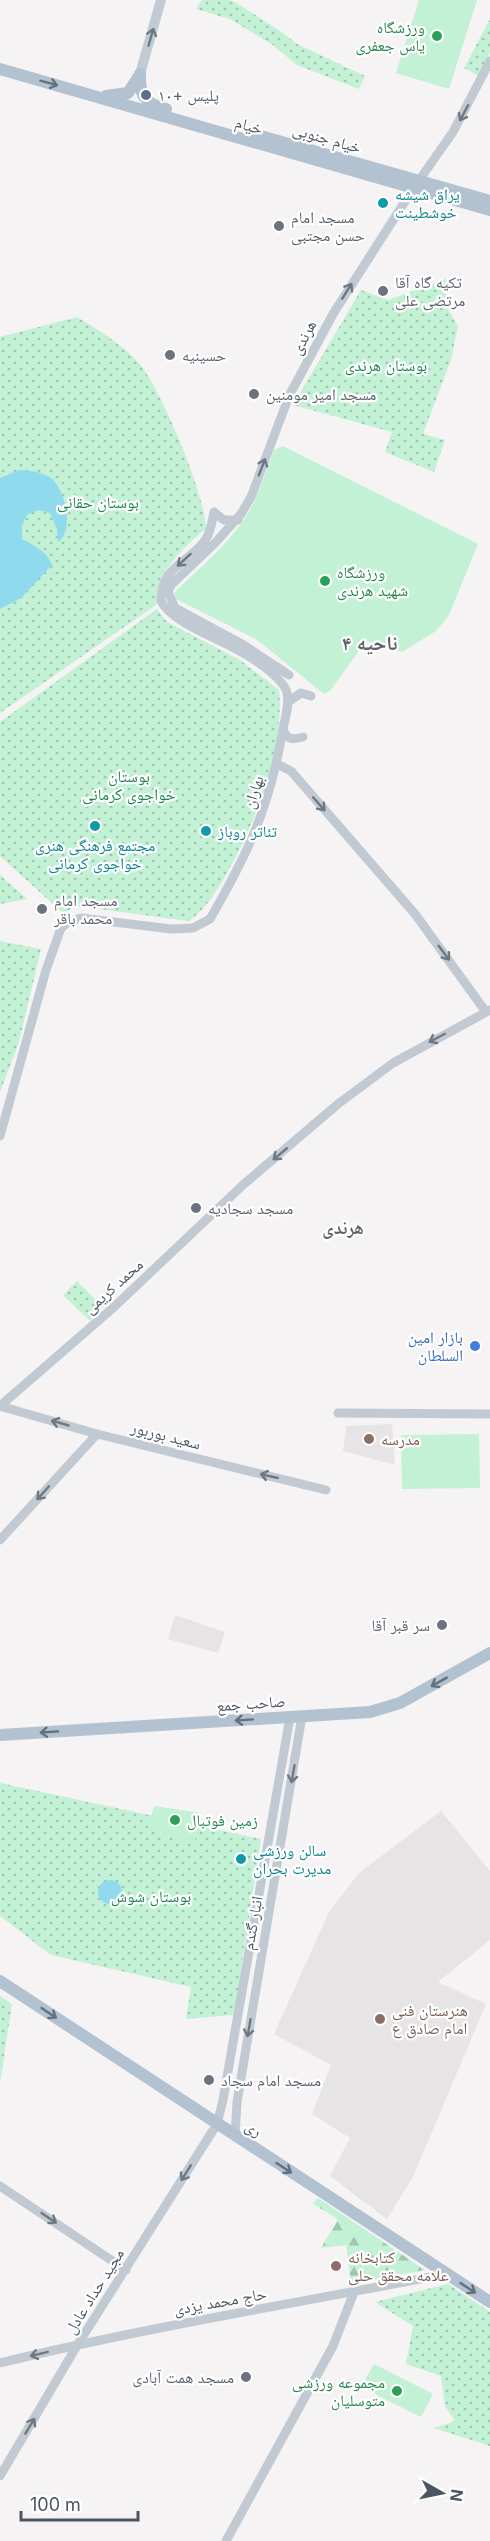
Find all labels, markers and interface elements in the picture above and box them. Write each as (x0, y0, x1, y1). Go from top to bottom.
place label: ورزشگاه یاس جعفری (355, 17, 425, 56)
one-way arrow (145, 28, 157, 47)
marker: ورزشگاه یاس جعفری (430, 29, 444, 43)
one-way arrow (39, 78, 58, 89)
place label: پلیس +۱۰ (158, 85, 219, 106)
marker: پلیس +۱۰ (139, 88, 153, 102)
one-way arrow (458, 104, 469, 122)
street label: خیام (233, 112, 265, 139)
street label: خیام جنوبی (290, 119, 363, 158)
place label: یراق شیشه خوشطینت (395, 184, 460, 222)
marker: یراق شیشه خوشطینت (376, 196, 390, 210)
place label: مسجد امام حسن مجتبی (291, 207, 365, 246)
marker: مسجد امام حسن مجتبی (272, 219, 286, 233)
place label: تکیه گاه آقا مرتضی علی (395, 272, 465, 311)
one-way arrow (340, 283, 353, 300)
marker: تکیه گاه آقا مرتضی علی (376, 284, 390, 298)
street label: هرندی (286, 316, 321, 358)
place label: حسینیه (182, 345, 226, 365)
marker: حسینیه (163, 348, 177, 362)
park label: بوستان هرندی (345, 355, 427, 376)
place label: مسجد امیر مومنین (266, 384, 376, 405)
marker: مسجد امیر مومنین (247, 387, 261, 401)
one-way arrow (258, 458, 269, 477)
park label: بوستان حقانی (57, 492, 139, 513)
one-way arrow (177, 553, 192, 567)
place label: ورزشگاه شهید هرندی (337, 562, 408, 601)
marker: ورزشگاه شهید هرندی (318, 574, 332, 588)
district label: ناحیه ۴ (342, 631, 398, 655)
park label: بوستان خواجوی کرمانی (82, 766, 176, 805)
street label: بهاران (238, 773, 269, 812)
one-way arrow (312, 796, 326, 811)
marker: مجتمع فرهنگی هنری خواجوی كرمانی (88, 819, 102, 833)
place label: تئاتر روباز (217, 821, 277, 841)
marker: تئاتر روباز (199, 824, 213, 838)
place label: مجتمع فرهنگی هنری خواجوی كرمانی (35, 835, 155, 874)
place label: مسجد امام محمد باقر (53, 890, 118, 928)
marker: مسجد امام محمد باقر (35, 902, 49, 916)
one-way arrow (438, 945, 451, 961)
one-way arrow (428, 1033, 446, 1045)
one-way arrow (272, 1147, 288, 1160)
place label: مسجد سجادیه (208, 1198, 293, 1218)
marker: مسجد سجادیه (189, 1201, 203, 1215)
district label: هرندی (322, 1217, 364, 1239)
street label: محمد کریمی (79, 1254, 147, 1319)
place label: بازار امین السلطان (408, 1327, 463, 1366)
marker: بازار امین السلطان (468, 1339, 482, 1353)
street label: سعید بوربور (128, 1416, 203, 1453)
one-way arrow (51, 1417, 70, 1428)
place label: مدرسه (381, 1429, 420, 1449)
marker: مدرسه (362, 1432, 376, 1446)
one-way arrow (260, 1469, 279, 1481)
one-way arrow (36, 1485, 50, 1500)
place label: سر قبر آقا (372, 1615, 430, 1635)
marker: سر قبر آقا (435, 1618, 449, 1632)
one-way arrow (431, 1676, 448, 1688)
street label: صاحب جمع (216, 1691, 286, 1716)
one-way arrow (234, 1714, 254, 1725)
one-way arrow (40, 1727, 60, 1738)
one-way arrow (287, 1763, 298, 1783)
place label: زمین فوتبال (187, 1810, 258, 1831)
marker: زمین فوتبال (168, 1813, 182, 1827)
place label: سالن ورزشی مدیرت بحران (253, 1840, 331, 1879)
marker: سالن ورزشی مدیرت بحران (234, 1852, 248, 1866)
park label: بوستان شوش (111, 1886, 191, 1907)
street label: انبار گندم (237, 1895, 268, 1952)
place label: هنرستان فنی امام صادق ع (392, 2000, 468, 2039)
one-way arrow (40, 2007, 56, 2019)
marker: هنرستان فنی امام صادق ع (373, 2012, 387, 2026)
one-way arrow (243, 2018, 254, 2037)
place label: مسجد امام سجاد (221, 2070, 321, 2091)
marker: مسجد امام سجاد (202, 2073, 216, 2087)
street label: ری (241, 2115, 266, 2142)
one-way arrow (276, 2162, 293, 2175)
one-way arrow (179, 2165, 192, 2182)
one-way arrow (40, 2212, 56, 2224)
street label: مجید حداد عادل (60, 2245, 129, 2338)
place label: کتابخانه علامه محقق حلی (348, 2247, 449, 2286)
marker: کتابخانه علامه محقق حلی (329, 2259, 343, 2273)
street label: حاج محمد یزدی (172, 2283, 268, 2320)
one-way arrow (459, 2283, 476, 2295)
one-way arrow (30, 2348, 49, 2360)
place label: مسجد همت آبادی (132, 2367, 234, 2388)
marker: مسجد همت آبادی (239, 2370, 253, 2384)
place label: مجموعه ورزشی متوسلیان (292, 2372, 385, 2411)
marker: مجموعه ورزشی متوسلیان (390, 2384, 404, 2398)
one-way arrow (24, 2418, 36, 2435)
north arrow (412, 2463, 472, 2523)
scale bar (21, 2484, 138, 2522)
text: N (446, 2488, 468, 2503)
text: 100 m (30, 2494, 81, 2515)

